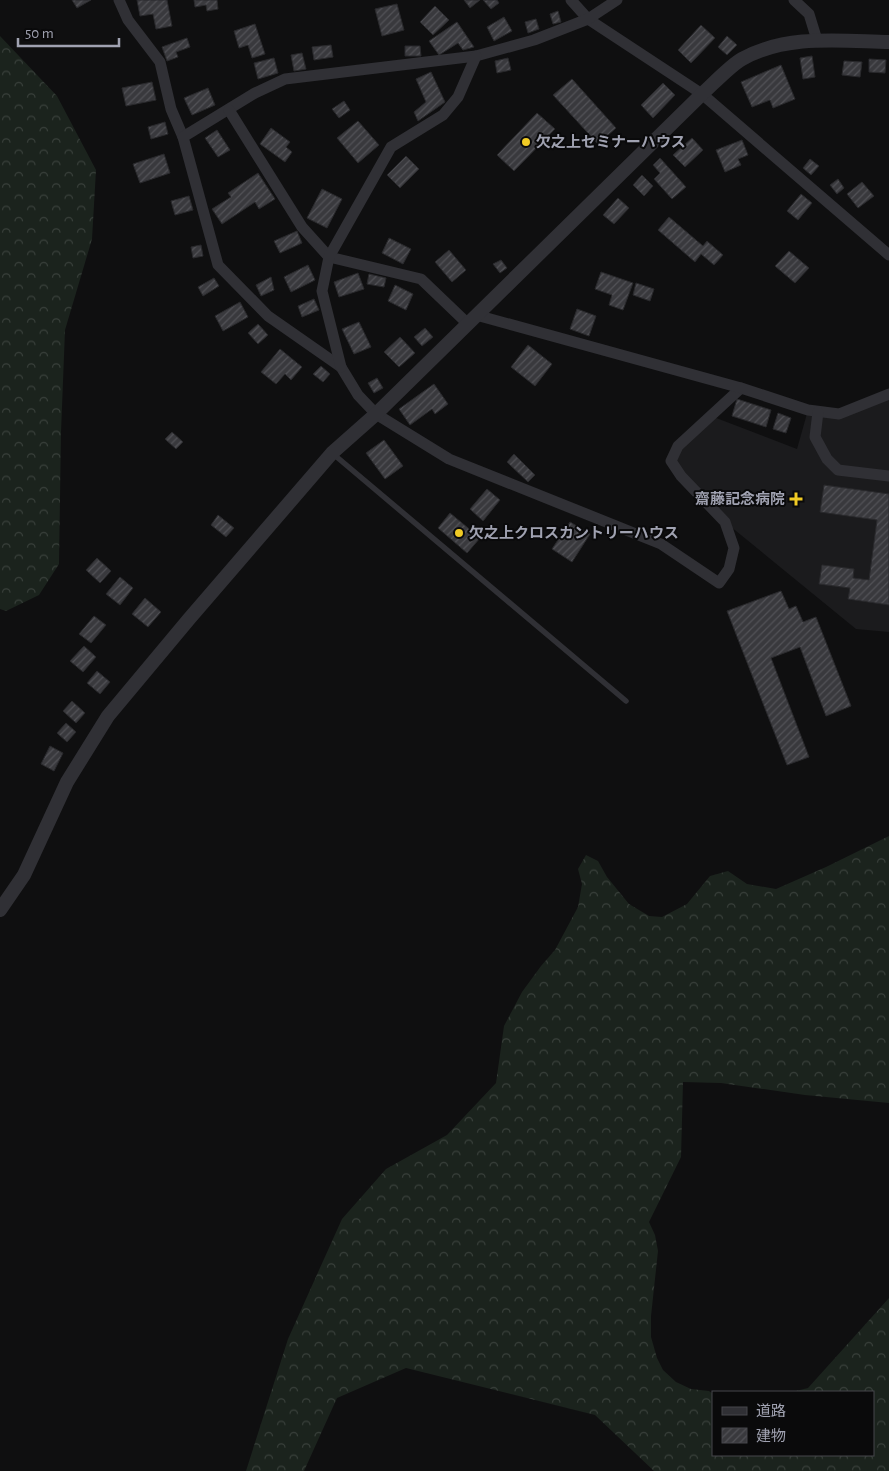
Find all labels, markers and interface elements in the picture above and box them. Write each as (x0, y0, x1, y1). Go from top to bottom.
scale bar (18, 15, 119, 47)
text: 50 m (25, 26, 54, 41)
place label: 欠之上セミナーハウス (536, 134, 686, 150)
marker: 欠之上セミナーハウス (520, 136, 532, 148)
place label: 齋藤記念病院 (695, 491, 785, 507)
marker: 齋藤記念病院 (789, 492, 803, 506)
place label: 欠之上クロスカントリーハウス (469, 525, 679, 541)
marker: 欠之上クロスカントリーハウス (453, 527, 465, 539)
legend (712, 1391, 874, 1456)
text: 道路 (756, 1403, 786, 1419)
text: 建物 (756, 1428, 786, 1444)

